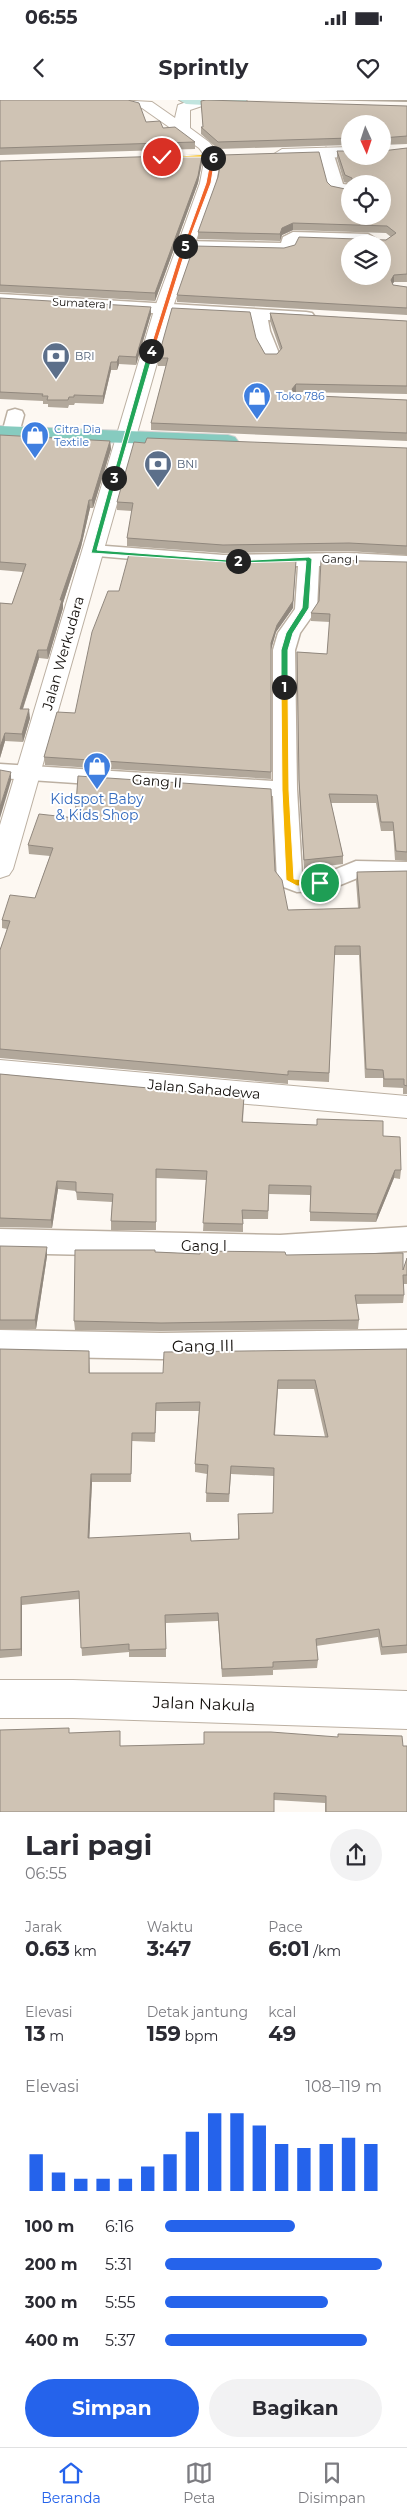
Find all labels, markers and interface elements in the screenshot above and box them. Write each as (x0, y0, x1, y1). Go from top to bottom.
text: 06:55 (25, 6, 78, 29)
icon: back (25, 54, 53, 82)
text: Sprintly (159, 54, 248, 81)
icon: heart (354, 54, 382, 82)
north arrow (341, 115, 391, 165)
map controls (341, 115, 391, 285)
pin (141, 136, 183, 178)
icon: check (148, 143, 176, 171)
pin: 6 (200, 146, 226, 170)
text: 6 (209, 149, 218, 167)
button: locate (341, 175, 391, 225)
pin: 5 (172, 234, 198, 258)
button: layers (341, 235, 391, 285)
text: 5 (181, 237, 190, 255)
street label: Sumatera I (52, 294, 112, 312)
pin: 4 (138, 338, 164, 364)
bank icon: BRI (41, 341, 71, 380)
text: 4 (147, 342, 156, 360)
place label: BRI (75, 349, 95, 363)
shop icon: Toko 786 (242, 381, 272, 420)
place label: Toko 786 (276, 389, 325, 403)
shop icon: Citra Dia Textile (20, 420, 50, 459)
place label: Citra Dia Textile (54, 422, 101, 449)
bank icon: BNI (143, 449, 173, 488)
place label: BNI (177, 457, 198, 471)
pin: 3 (102, 466, 126, 490)
text: 3 (110, 469, 119, 487)
pin: 2 (226, 548, 250, 574)
text: 2 (234, 552, 243, 570)
street label: Gang I (322, 552, 358, 566)
street label: Jalan Werkudara (38, 594, 88, 713)
pin: 1 (272, 674, 296, 700)
text: 1 (282, 678, 287, 696)
shop icon: Kidspot Baby & Kids Shop (82, 751, 112, 790)
street label: Gang II (131, 770, 183, 792)
place label: Kidspot Baby & Kids Shop (50, 790, 144, 824)
pin (299, 862, 341, 904)
icon: arrive (306, 869, 334, 897)
street label: Jalan Sahadewa (146, 1075, 261, 1103)
street label: Gang I (181, 1237, 227, 1255)
street label: Gang III (172, 1336, 234, 1356)
street label: Jalan Nakula (151, 1693, 256, 1715)
text: Lari pagi (25, 1828, 152, 1862)
button: share (330, 1829, 382, 1881)
text: 06:55 (25, 1864, 67, 1883)
text: Jarak (25, 1918, 62, 1936)
text: Waktu (147, 1918, 193, 1936)
text: Pace (268, 1918, 303, 1936)
text: 0.63 (25, 1936, 70, 1961)
text: 3:47 (147, 1936, 191, 1961)
text: 6:01 (268, 1936, 310, 1961)
text: km (70, 1942, 97, 1960)
text: /km (310, 1942, 341, 1960)
text: Elevasi (25, 2003, 73, 2021)
text: Detak jantung (147, 2003, 248, 2021)
text: kcal (268, 2003, 296, 2021)
text: 13 (25, 2021, 46, 2046)
text: 159 (147, 2021, 181, 2046)
text: 49 (268, 2021, 296, 2046)
text: m (46, 2027, 64, 2045)
text: bpm (181, 2027, 218, 2045)
text: Elevasi (25, 2077, 79, 2096)
text: 108–119 m (305, 2077, 382, 2096)
text: 100 m (25, 2217, 74, 2236)
text: 6:16 (105, 2217, 134, 2236)
text: 200 m (25, 2255, 77, 2274)
text: 5:31 (105, 2255, 132, 2274)
text: 300 m (25, 2293, 78, 2312)
text: 5:55 (105, 2293, 135, 2312)
text: 400 m (25, 2331, 79, 2350)
text: 5:37 (105, 2331, 136, 2350)
button: Simpan (25, 2379, 199, 2437)
button: Bagikan (209, 2379, 382, 2437)
tab: Beranda (41, 2459, 101, 2507)
tab: Peta (183, 2459, 215, 2507)
tab: Disimpan (298, 2459, 366, 2507)

